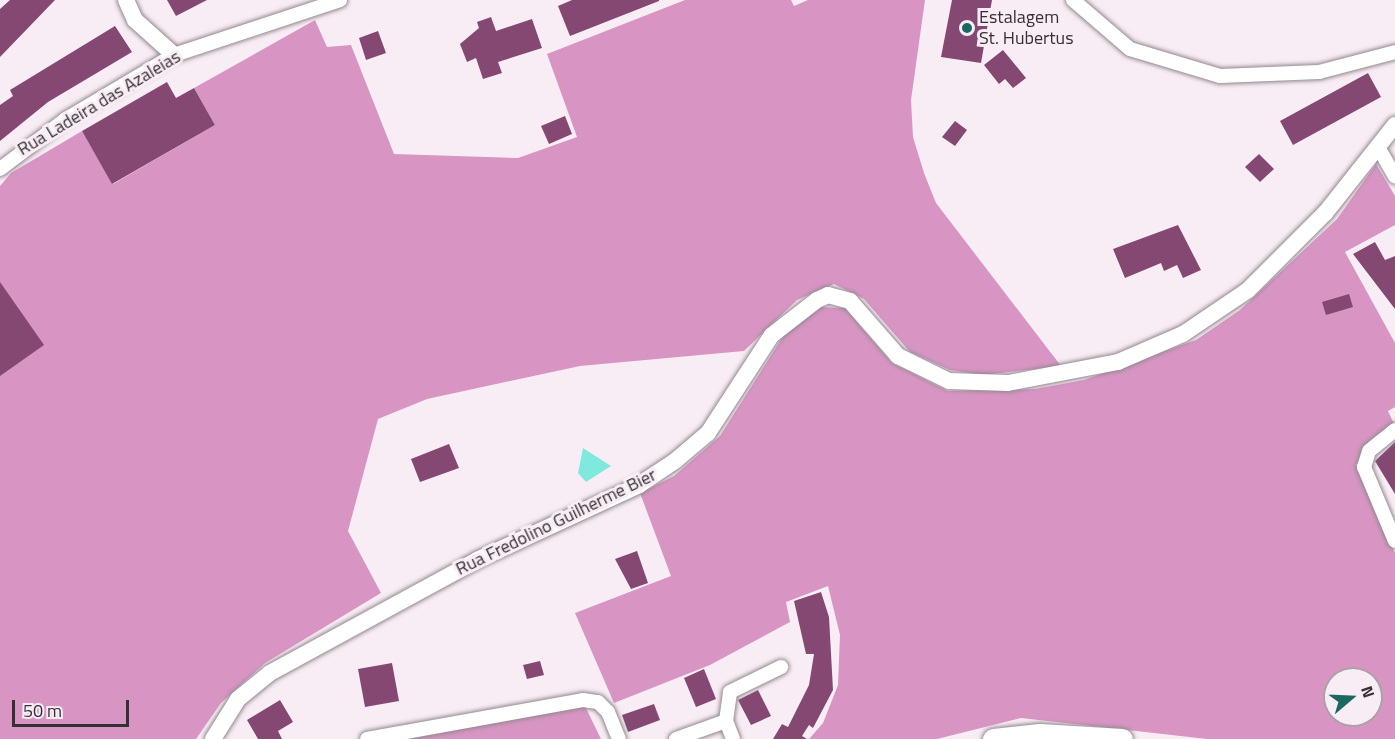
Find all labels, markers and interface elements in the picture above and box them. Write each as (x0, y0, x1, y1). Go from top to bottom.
place label: Estalagem St. Hubertus (979, 7, 1073, 50)
marker: Estalagem St. Hubertus (960, 21, 974, 35)
street label: Rua Ladeira das Azaleias (14, 46, 184, 160)
street label: Rua Fredolino Guilherme Bier (452, 464, 660, 580)
north arrow (1323, 667, 1383, 727)
text: N (1355, 683, 1381, 701)
scale bar (15, 688, 132, 726)
text: 50 m (23, 697, 62, 724)

